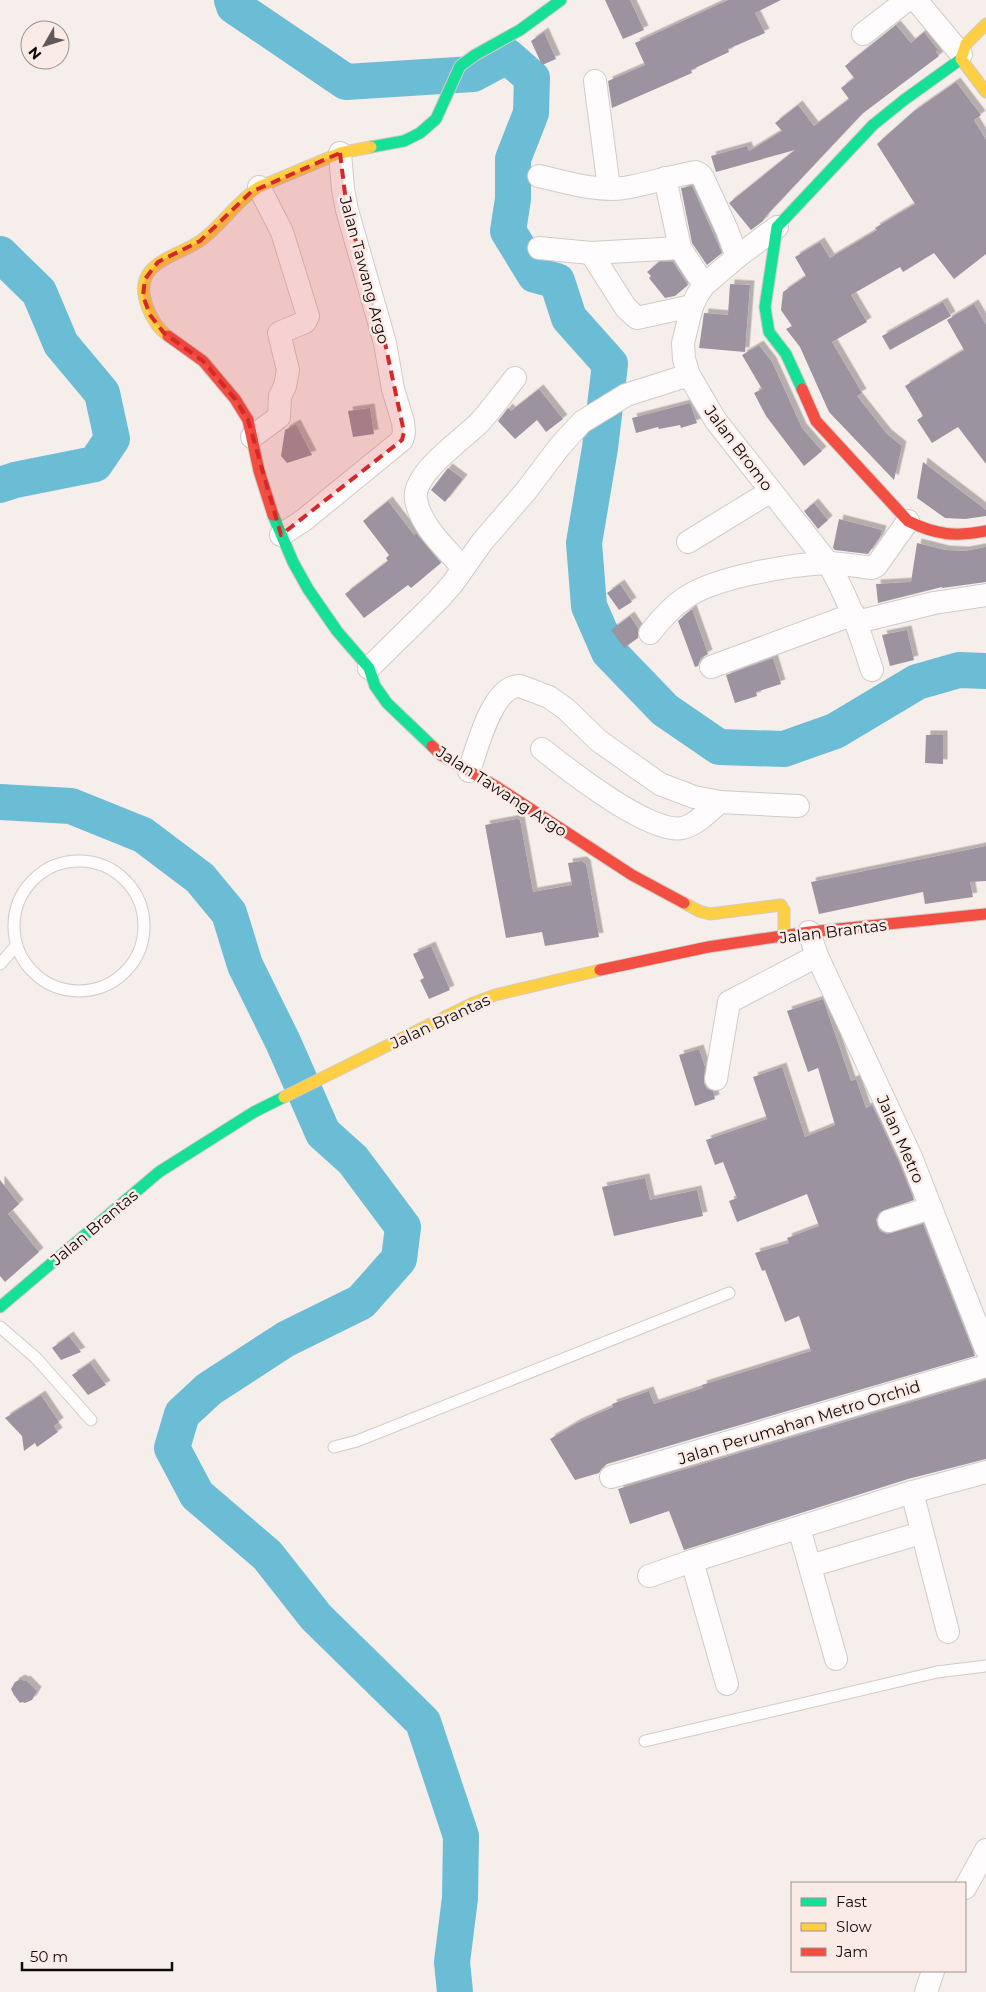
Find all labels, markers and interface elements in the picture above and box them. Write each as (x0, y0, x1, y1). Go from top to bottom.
north arrow (20, 20, 70, 70)
text: N (24, 43, 45, 63)
street label: Jalan Tawang Argo (335, 193, 393, 346)
street label: Jalan Bromo (700, 401, 777, 495)
street label: Jalan Tawang Argo (432, 742, 571, 841)
street label: Jalan Brantas (777, 915, 888, 948)
street label: Jalan Brantas (386, 990, 493, 1053)
street label: Jalan Metro (872, 1092, 928, 1186)
street label: Jalan Brantas (46, 1185, 142, 1270)
street label: Jalan Perumahan Metro Orchid (675, 1376, 923, 1469)
legend (791, 1882, 966, 1972)
text: Fast (836, 1892, 867, 1911)
text: Slow (836, 1917, 872, 1936)
scale bar (22, 1940, 172, 1972)
text: Jam (835, 1942, 868, 1961)
text: 50 m (30, 1947, 68, 1966)

